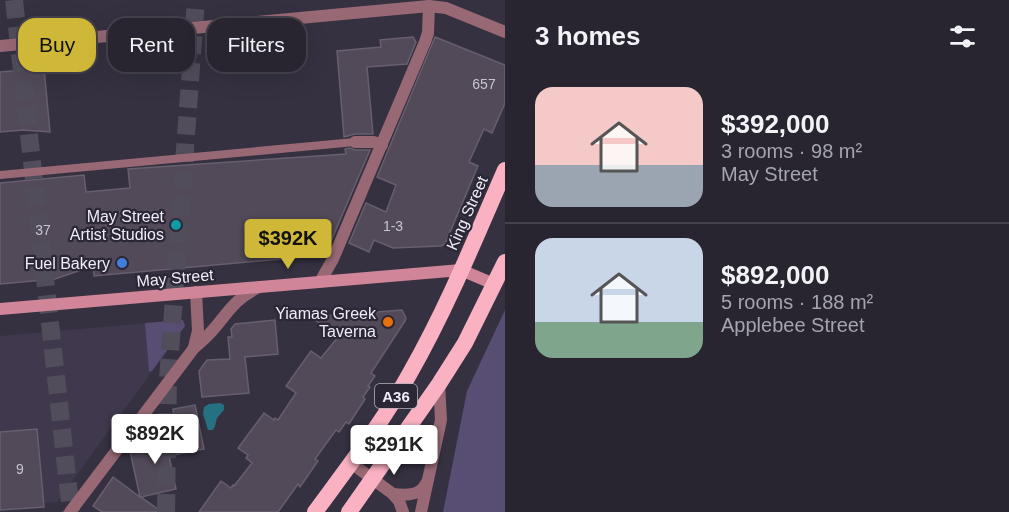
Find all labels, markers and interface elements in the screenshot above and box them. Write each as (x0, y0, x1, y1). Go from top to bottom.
chip: Buy (18, 18, 96, 72)
chip: Rent (108, 18, 195, 72)
chip: Filters (207, 18, 306, 72)
icon: filters (946, 20, 979, 53)
text: 3 homes (535, 21, 641, 51)
house number: 657 (472, 76, 496, 92)
text: $392,000 (721, 109, 829, 139)
icon: home (583, 111, 655, 183)
text: 3 rooms · 98 m² (721, 140, 862, 162)
text: May Street (721, 163, 818, 185)
street label: King Street (443, 173, 491, 253)
place label: May Street Artist Studios (70, 208, 165, 243)
marker: May Street Artist Studios (169, 218, 183, 232)
house number: 1-3 (383, 218, 403, 234)
pin: $392K (246, 219, 330, 270)
house number: 37 (35, 222, 51, 238)
text: $392K (259, 227, 317, 249)
place label: Fuel Bakery (25, 255, 110, 272)
marker: Fuel Bakery (115, 256, 129, 270)
text: $892,000 (721, 260, 829, 290)
icon: home (583, 262, 655, 334)
street label: May Street (136, 266, 215, 290)
text: 5 rooms · 188 m² (721, 291, 873, 313)
place label: Yiamas Greek Taverna (275, 305, 377, 340)
text: Applebee Street (721, 314, 864, 336)
marker: Yiamas Greek Taverna (381, 315, 395, 329)
road number: A36 (375, 384, 417, 408)
pin: $892K (113, 414, 197, 465)
text: $892K (126, 422, 184, 444)
pin: $291K (352, 425, 436, 476)
text: $291K (365, 433, 423, 455)
house number: 9 (16, 461, 24, 477)

